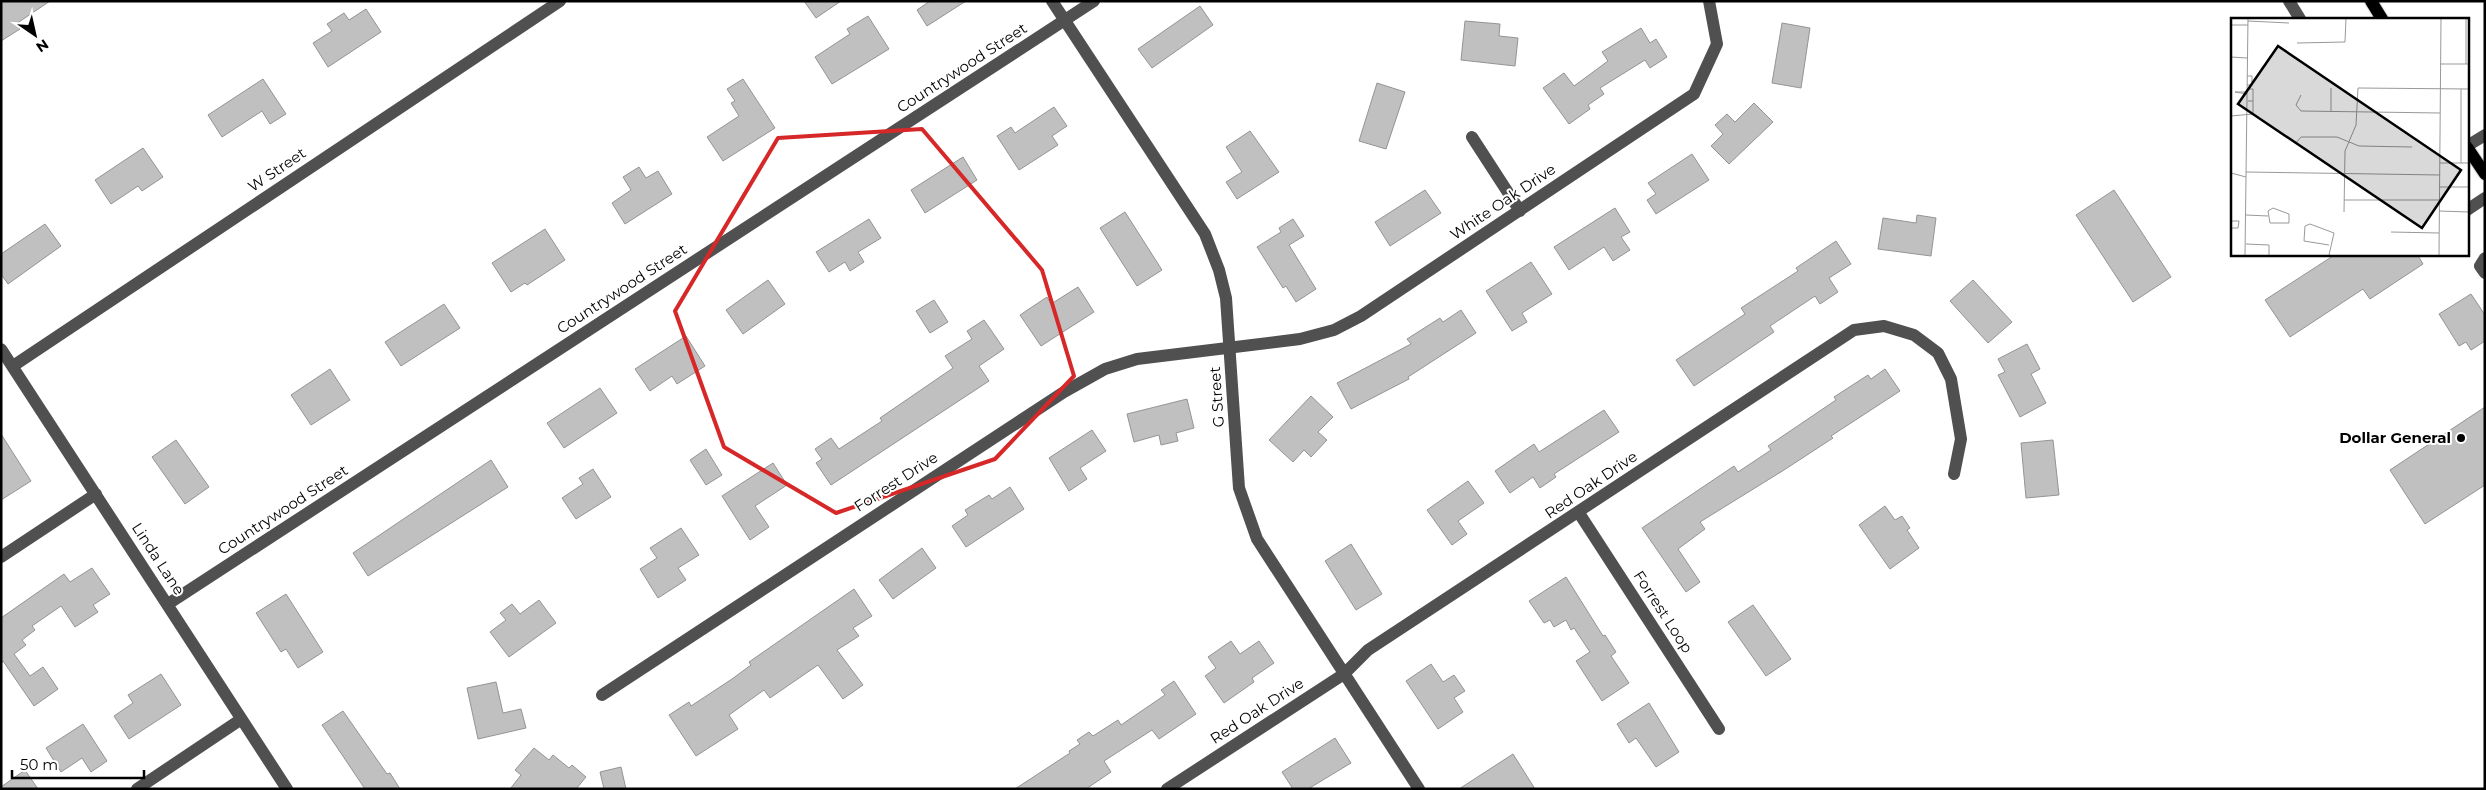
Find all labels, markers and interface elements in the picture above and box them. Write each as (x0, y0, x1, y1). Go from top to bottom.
north arrow (10, 10, 60, 60)
street label: Countrywood Street (893, 18, 1030, 117)
inset map (2231, 18, 2468, 255)
text: N (33, 35, 52, 56)
street label: W Street (244, 143, 309, 196)
street label: White Oak Drive (1446, 159, 1559, 244)
street label: Countrywood Street (553, 239, 690, 338)
street label: G Street (1205, 366, 1228, 428)
place label: Dollar General (2339, 428, 2451, 447)
marker: Dollar General (2455, 432, 2467, 444)
street label: Forrest Drive (850, 447, 941, 516)
street label: Red Oak Drive (1541, 447, 1641, 523)
street label: Countrywood Street (214, 460, 351, 559)
street label: Linda Lane (128, 519, 189, 599)
street label: Forrest Loop (1630, 567, 1697, 657)
street label: Red Oak Drive (1206, 673, 1307, 748)
scale bar (12, 748, 145, 780)
text: 50 m (20, 755, 58, 774)

